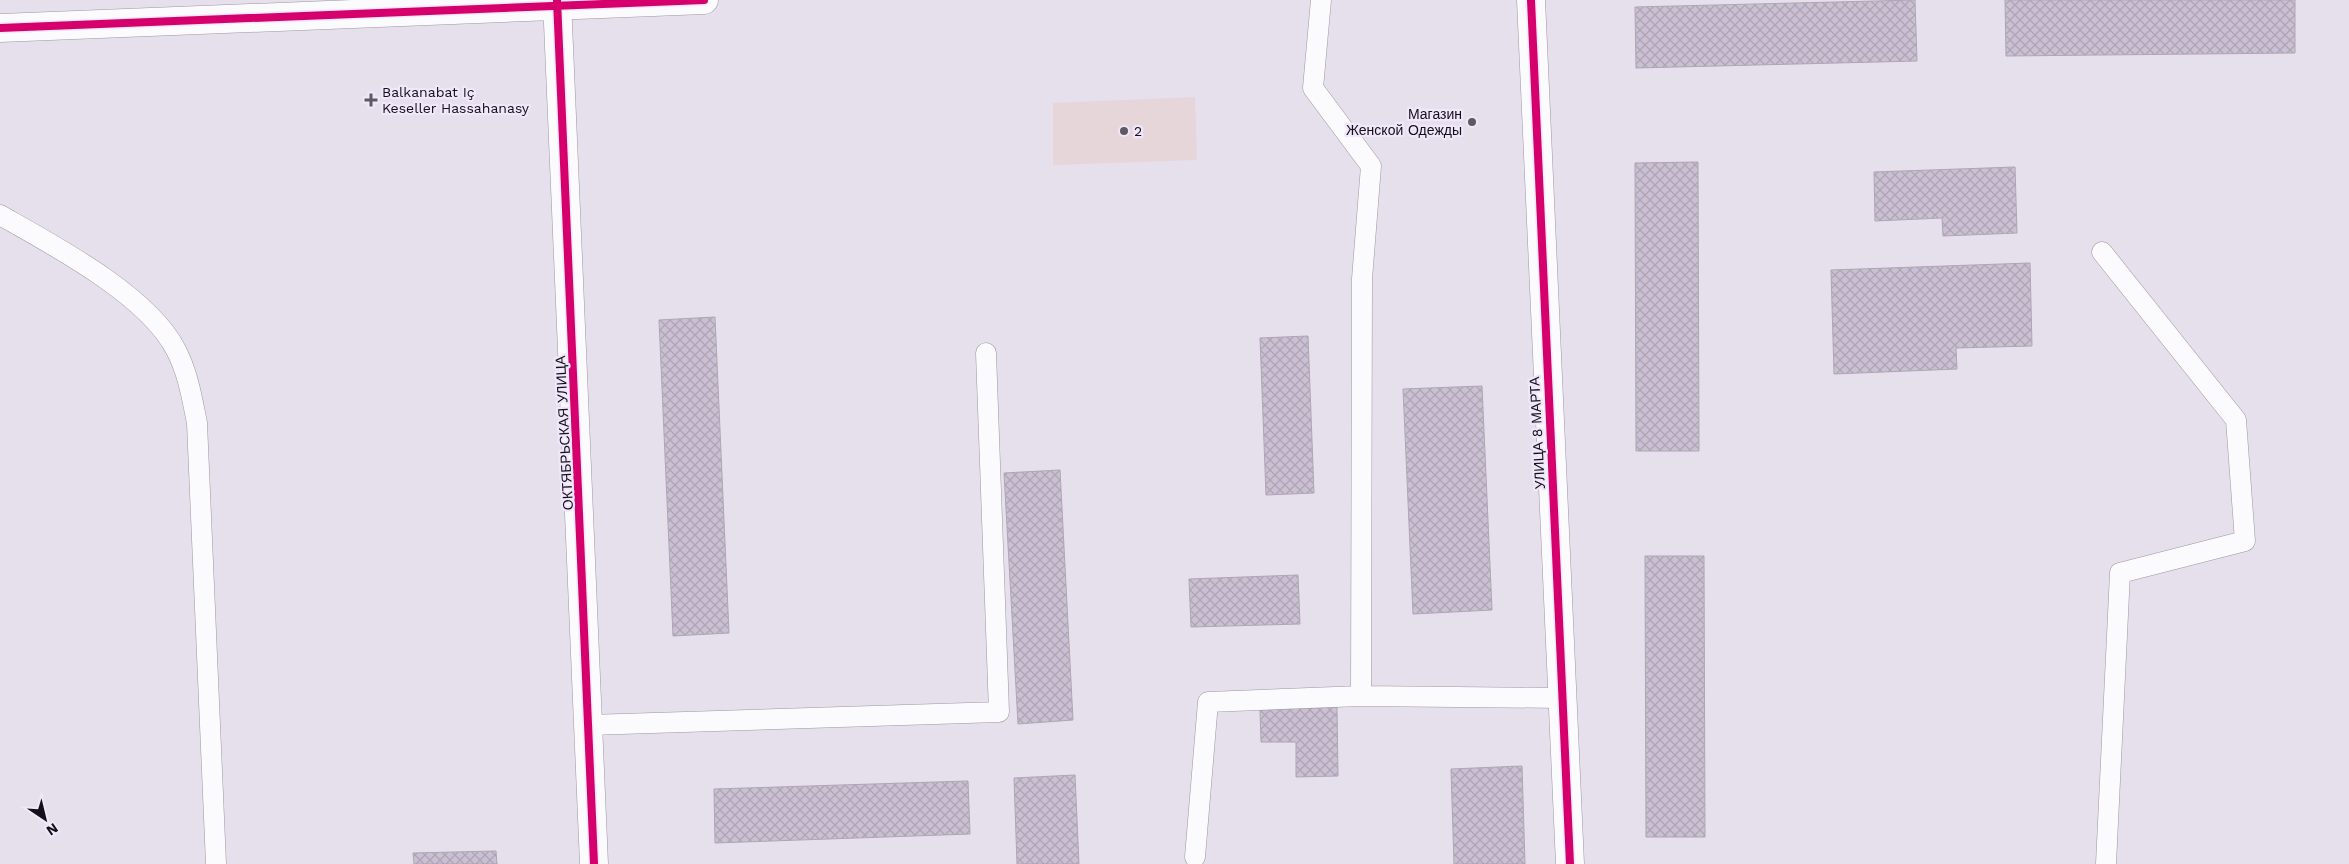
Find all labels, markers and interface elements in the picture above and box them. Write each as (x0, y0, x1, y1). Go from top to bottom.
place label: Balkanabat Iç Keseller Hassahanasy (382, 84, 530, 116)
marker: Balkanabat Iç Keseller Hassahanasy (364, 93, 378, 107)
place label: Магазин Женской Одежды (1346, 106, 1462, 138)
marker: Магазин Женской Одежды (1466, 116, 1478, 128)
place label: 2 (1134, 123, 1142, 139)
marker: 2 (1118, 125, 1130, 137)
street label: ОКТЯБРЬСКАЯ УЛИЦА (552, 355, 576, 511)
street label: УЛИЦА 8 МАРТА (1526, 376, 1548, 490)
north arrow (20, 794, 70, 844)
text: N (44, 820, 61, 839)

